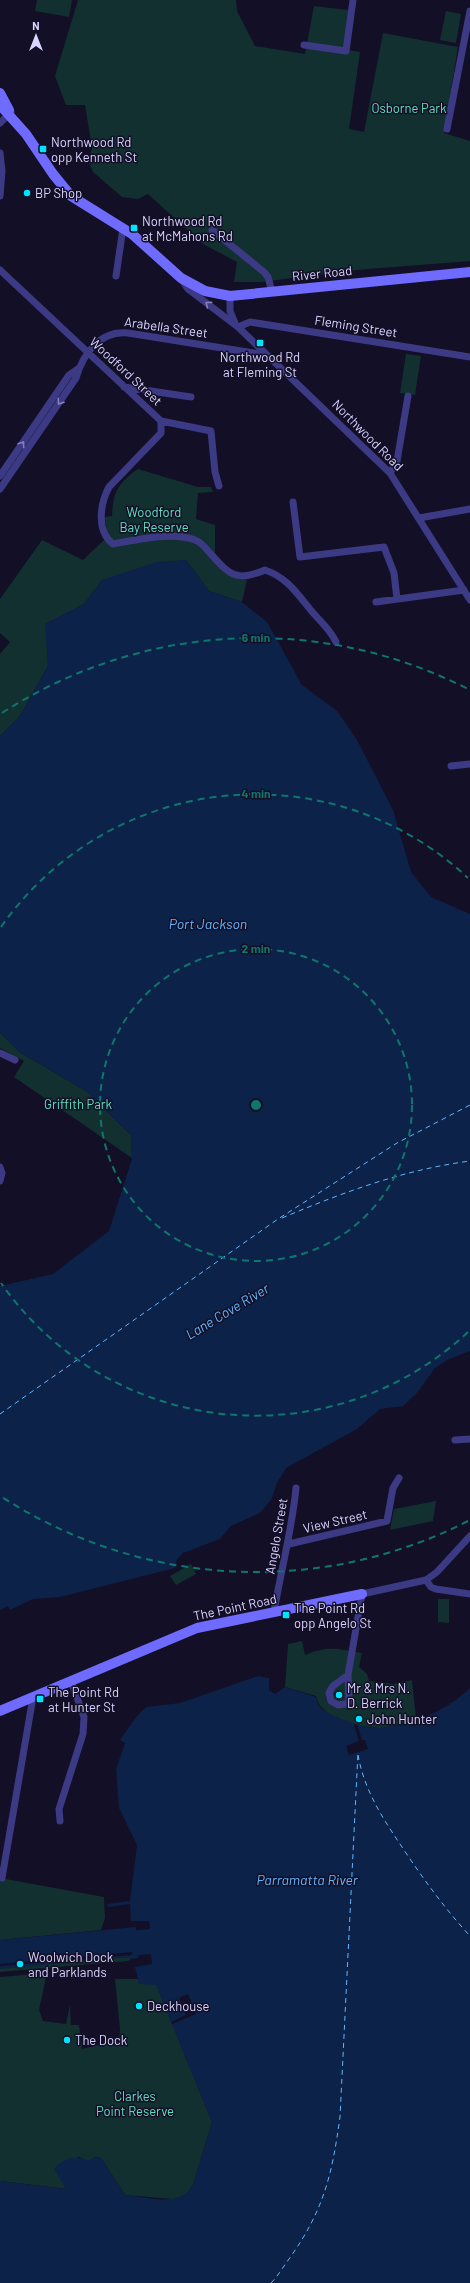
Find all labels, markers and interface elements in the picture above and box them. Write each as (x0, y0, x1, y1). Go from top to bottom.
north arrow (16, 16, 56, 56)
text: N (32, 19, 40, 32)
park label: Osborne Park (371, 100, 447, 116)
place label: Northwood Rd opp Kenneth St (51, 134, 137, 165)
marker: Northwood Rd opp Kenneth St (38, 144, 48, 154)
place label: BP Shop (35, 185, 82, 201)
marker: BP Shop (22, 188, 32, 198)
place label: Northwood Rd at McMahons Rd (142, 213, 233, 244)
marker: Northwood Rd at McMahons Rd (129, 223, 139, 233)
street label: River Road (291, 262, 353, 284)
one-way arrow (206, 302, 213, 309)
street label: Fleming Street (314, 312, 398, 340)
street label: Arabella Street (123, 313, 209, 341)
street label: Woodford Street (87, 333, 165, 409)
marker: Northwood Rd at Fleming St (255, 338, 265, 348)
place label: Northwood Rd at Fleming St (220, 349, 300, 380)
street label: Northwood Road (329, 396, 407, 474)
one-way arrow (57, 398, 65, 405)
one-way arrow (17, 441, 25, 448)
park label: Woodford Bay Reserve (119, 504, 189, 535)
text: 6 min (242, 630, 270, 644)
text: 4 min (241, 786, 271, 800)
water label: Port Jackson (169, 915, 247, 932)
text: 2 min (242, 941, 270, 955)
park label: Griffith Park (44, 1096, 113, 1112)
centre of rings (249, 1098, 263, 1112)
water label: Lane Cove River (182, 1279, 273, 1342)
street label: Angelo Street (261, 1497, 291, 1575)
street label: View Street (301, 1506, 369, 1536)
street label: The Point Road (192, 1590, 278, 1624)
place label: The Point Rd opp Angelo St (294, 1600, 372, 1631)
marker: The Point Rd opp Angelo St (281, 1610, 291, 1620)
place label: Mr & Mrs N. D. Berrick (347, 1680, 410, 1711)
place label: The Point Rd at Hunter St (48, 1684, 119, 1715)
marker: Mr & Mrs N. D. Berrick (334, 1690, 344, 1700)
marker: The Point Rd at Hunter St (35, 1694, 45, 1704)
place label: John Hunter (367, 1711, 437, 1727)
marker: John Hunter (354, 1714, 364, 1724)
water label: Parramatta River (256, 1871, 359, 1888)
place label: Woolwich Dock and Parklands (28, 1949, 114, 1980)
marker: Woolwich Dock and Parklands (15, 1959, 25, 1969)
place label: Deckhouse (147, 1998, 209, 2014)
marker: Deckhouse (134, 2001, 144, 2011)
place label: The Dock (75, 2032, 128, 2048)
marker: The Dock (62, 2035, 72, 2045)
park label: Clarkes Point Reserve (96, 2088, 174, 2119)

